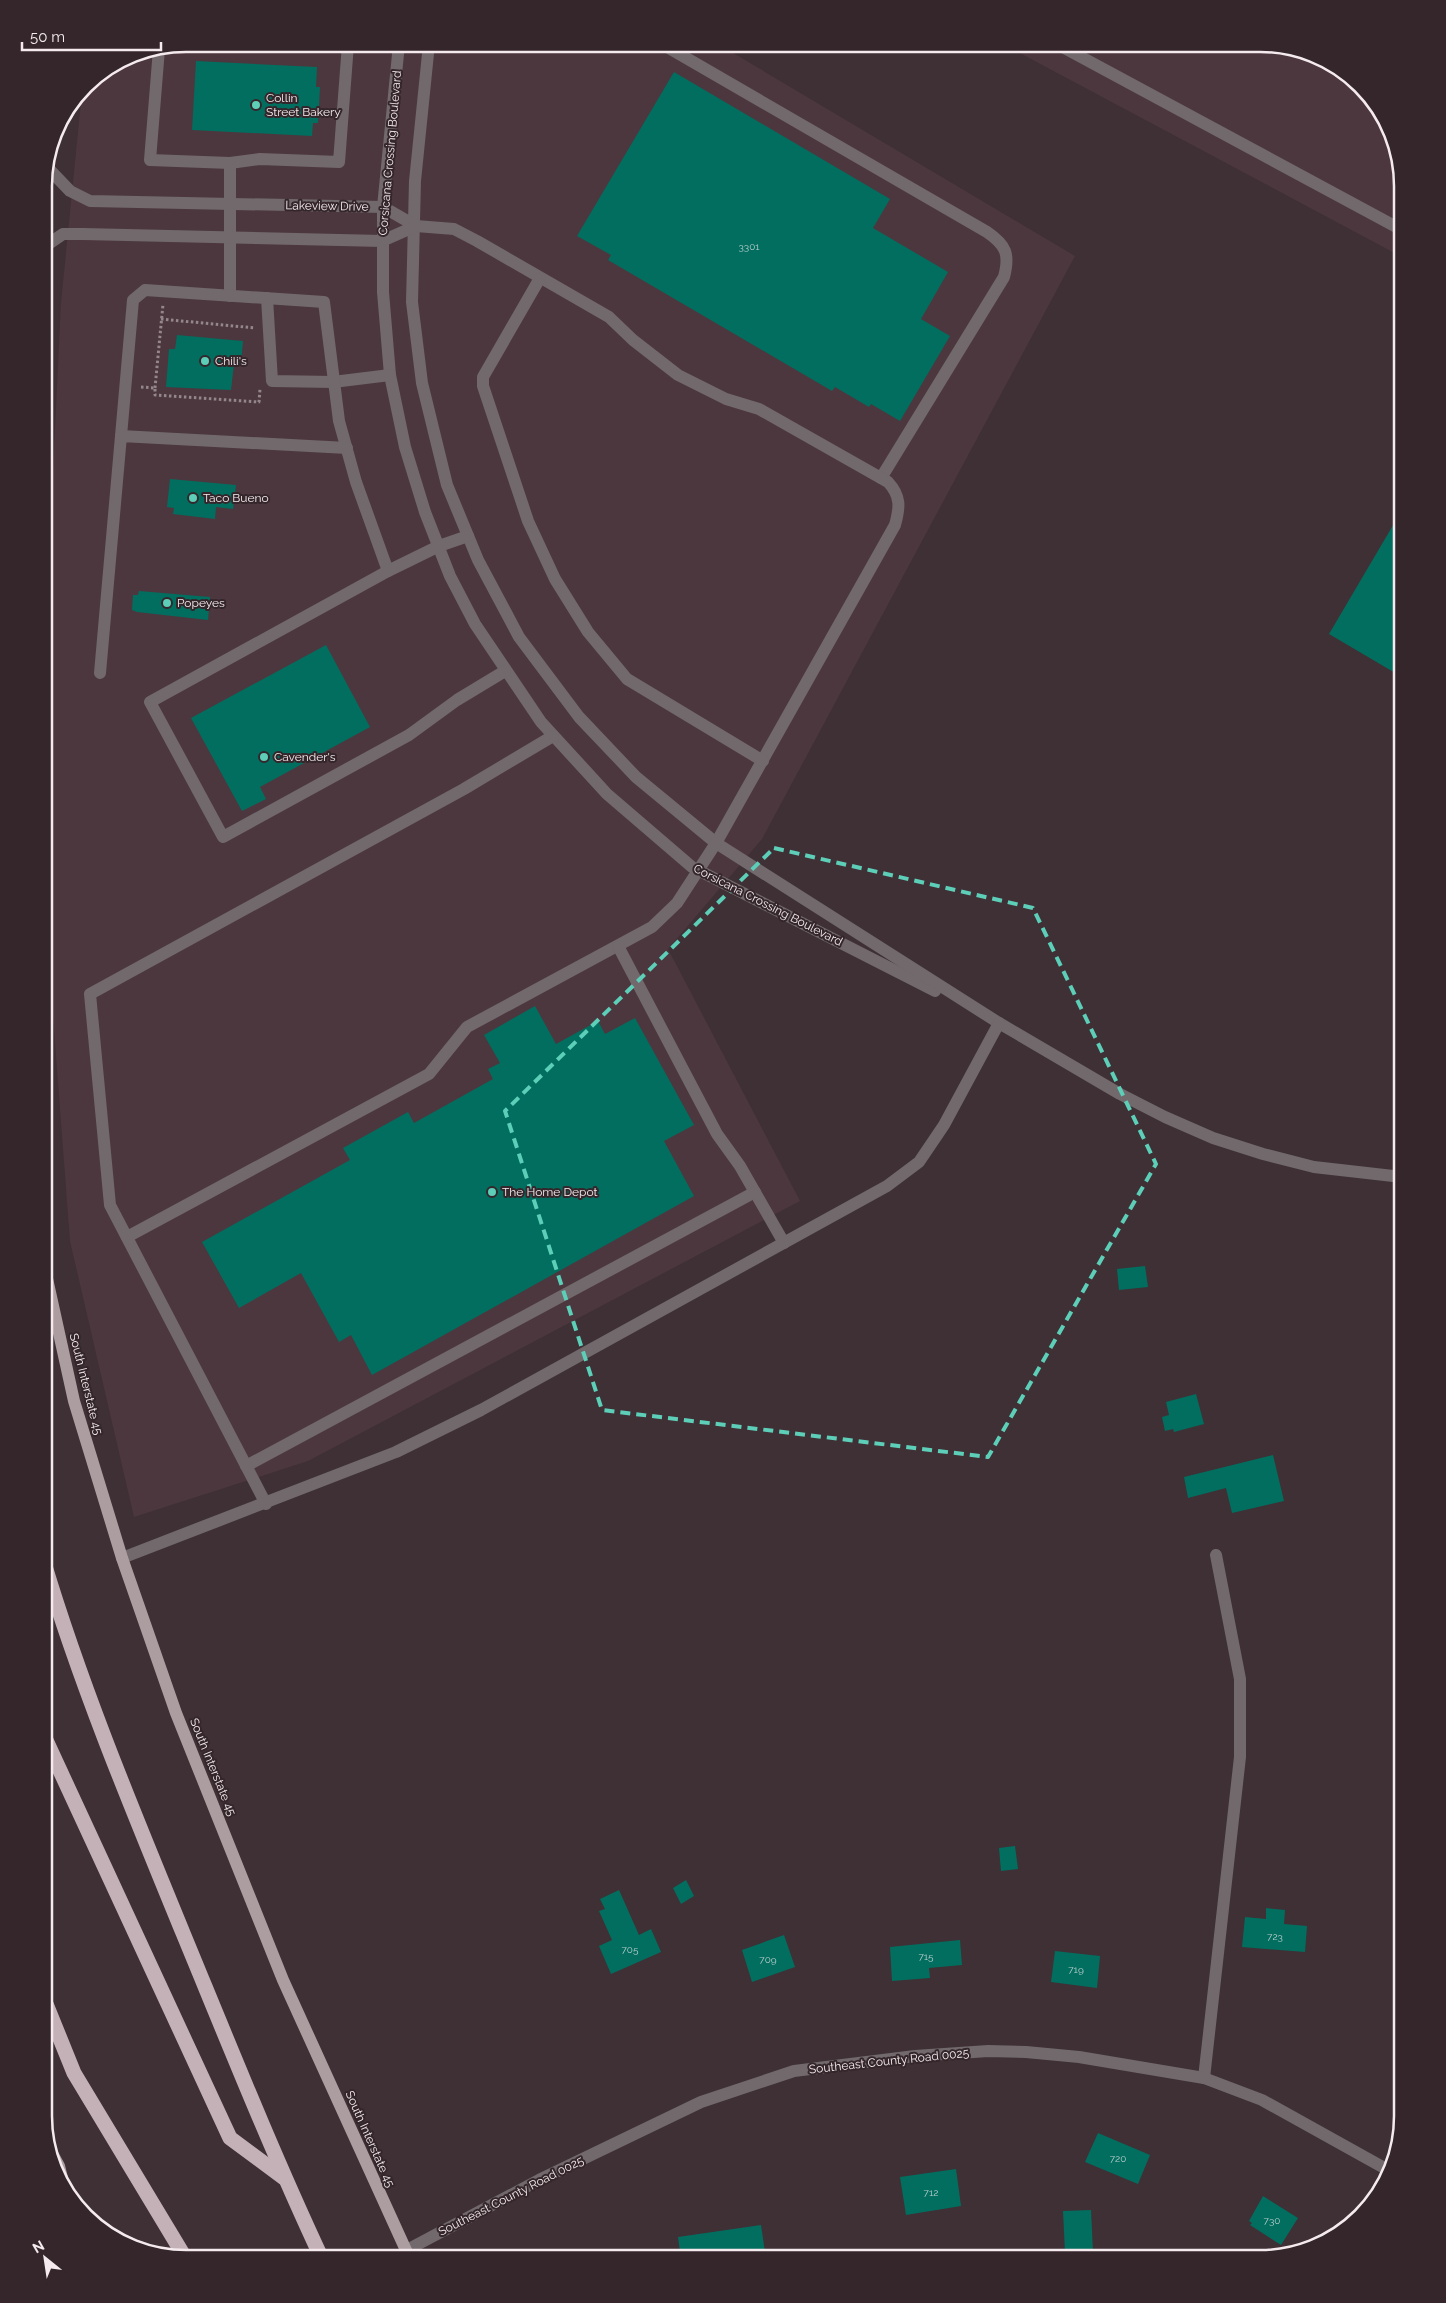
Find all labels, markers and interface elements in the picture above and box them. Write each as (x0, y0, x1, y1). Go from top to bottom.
scale bar (22, 20, 161, 52)
text: 50 m (30, 28, 65, 46)
street label: Corsicana Crossing Boulevard (376, 70, 404, 236)
place label: Collin Street Bakery (266, 91, 341, 119)
marker: Collin Street Bakery (250, 99, 262, 111)
street label: Lakeview Drive (285, 198, 369, 214)
house number: 3301 (738, 241, 760, 252)
place label: Chili's (215, 354, 247, 368)
marker: Chili's (199, 355, 211, 367)
place label: Taco Bueno (203, 491, 269, 505)
marker: Taco Bueno (187, 492, 199, 504)
place label: Popeyes (177, 596, 225, 610)
marker: Popeyes (161, 597, 173, 609)
place label: Cavender's (274, 750, 336, 764)
marker: Cavender's (258, 751, 270, 763)
street label: Corsicana Crossing Boulevard (691, 861, 845, 949)
place label: The Home Depot (502, 1185, 598, 1199)
marker: The Home Depot (486, 1186, 498, 1198)
street label: South Interstate 45 (67, 1332, 105, 1437)
street label: South Interstate 45 (187, 1716, 239, 1818)
house number: 723 (1267, 1931, 1283, 1942)
house number: 705 (622, 1944, 639, 1955)
house number: 715 (918, 1951, 934, 1962)
house number: 709 (759, 1954, 777, 1965)
house number: 719 (1068, 1964, 1084, 1975)
street label: Southeast County Road 0025 (808, 2046, 970, 2076)
street label: South Interstate 45 (342, 2089, 398, 2190)
street label: Southeast County Road 0025 (436, 2153, 586, 2239)
house number: 720 (1110, 2153, 1126, 2164)
house number: 712 (924, 2187, 938, 2198)
house number: 730 (1264, 2215, 1280, 2226)
north arrow (20, 2233, 70, 2283)
text: N (30, 2237, 47, 2256)

